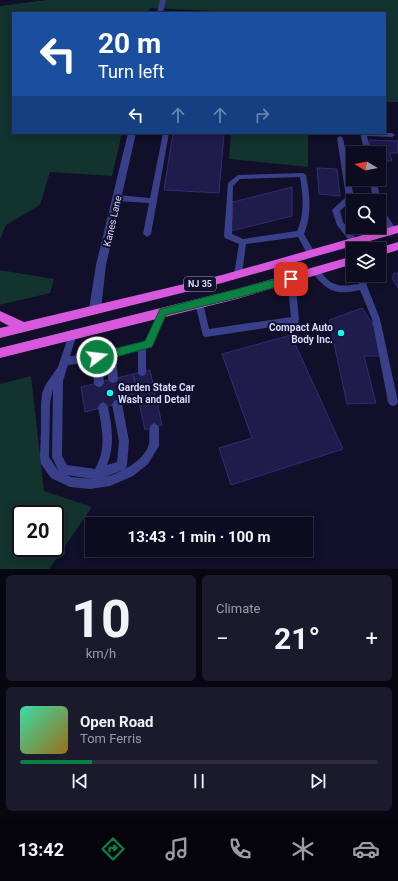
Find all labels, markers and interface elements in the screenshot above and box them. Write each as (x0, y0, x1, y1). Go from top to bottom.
text: 20 m (98, 27, 161, 60)
icon: left (32, 28, 84, 80)
text: Turn left (98, 61, 164, 82)
icon: left (125, 104, 147, 126)
icon: ahead (167, 104, 189, 126)
icon: ahead (209, 104, 231, 126)
icon: right (251, 104, 273, 126)
north arrow (346, 146, 386, 186)
map controls (346, 146, 386, 282)
button: search (346, 194, 386, 234)
street label: Kanes Lane (101, 195, 124, 248)
button: layers (346, 242, 386, 282)
pin (274, 262, 308, 296)
icon: arrive (280, 268, 302, 290)
road number: NJ 35 (184, 277, 216, 291)
place label: Compact Auto Body Inc. (269, 322, 333, 345)
marker: Compact Auto Body Inc. (336, 328, 346, 338)
position arrow (76, 336, 118, 378)
place label: Garden State Car Wash and Detail (118, 382, 195, 405)
marker: Garden State Car Wash and Detail (105, 388, 115, 398)
speed limit sign: 20 (12, 505, 64, 557)
text: 13:43 · 1 min · 100 m (128, 528, 270, 546)
text: 10 (71, 589, 131, 650)
text: Climate (216, 601, 260, 616)
text: 21° (274, 621, 320, 656)
text: − (216, 626, 229, 651)
text: + (366, 626, 378, 651)
text: km/h (86, 646, 116, 661)
text: Open Road (80, 713, 154, 731)
text: Tom Ferris (80, 731, 142, 746)
icon: previous (69, 770, 91, 792)
icon: pause (188, 770, 210, 792)
icon: next (307, 770, 329, 792)
icon: directions (99, 835, 127, 863)
icon: music (163, 835, 191, 863)
icon: phone (226, 835, 254, 863)
icon: climate (289, 835, 317, 863)
icon: car (352, 835, 380, 863)
text: 13:42 (18, 839, 64, 860)

